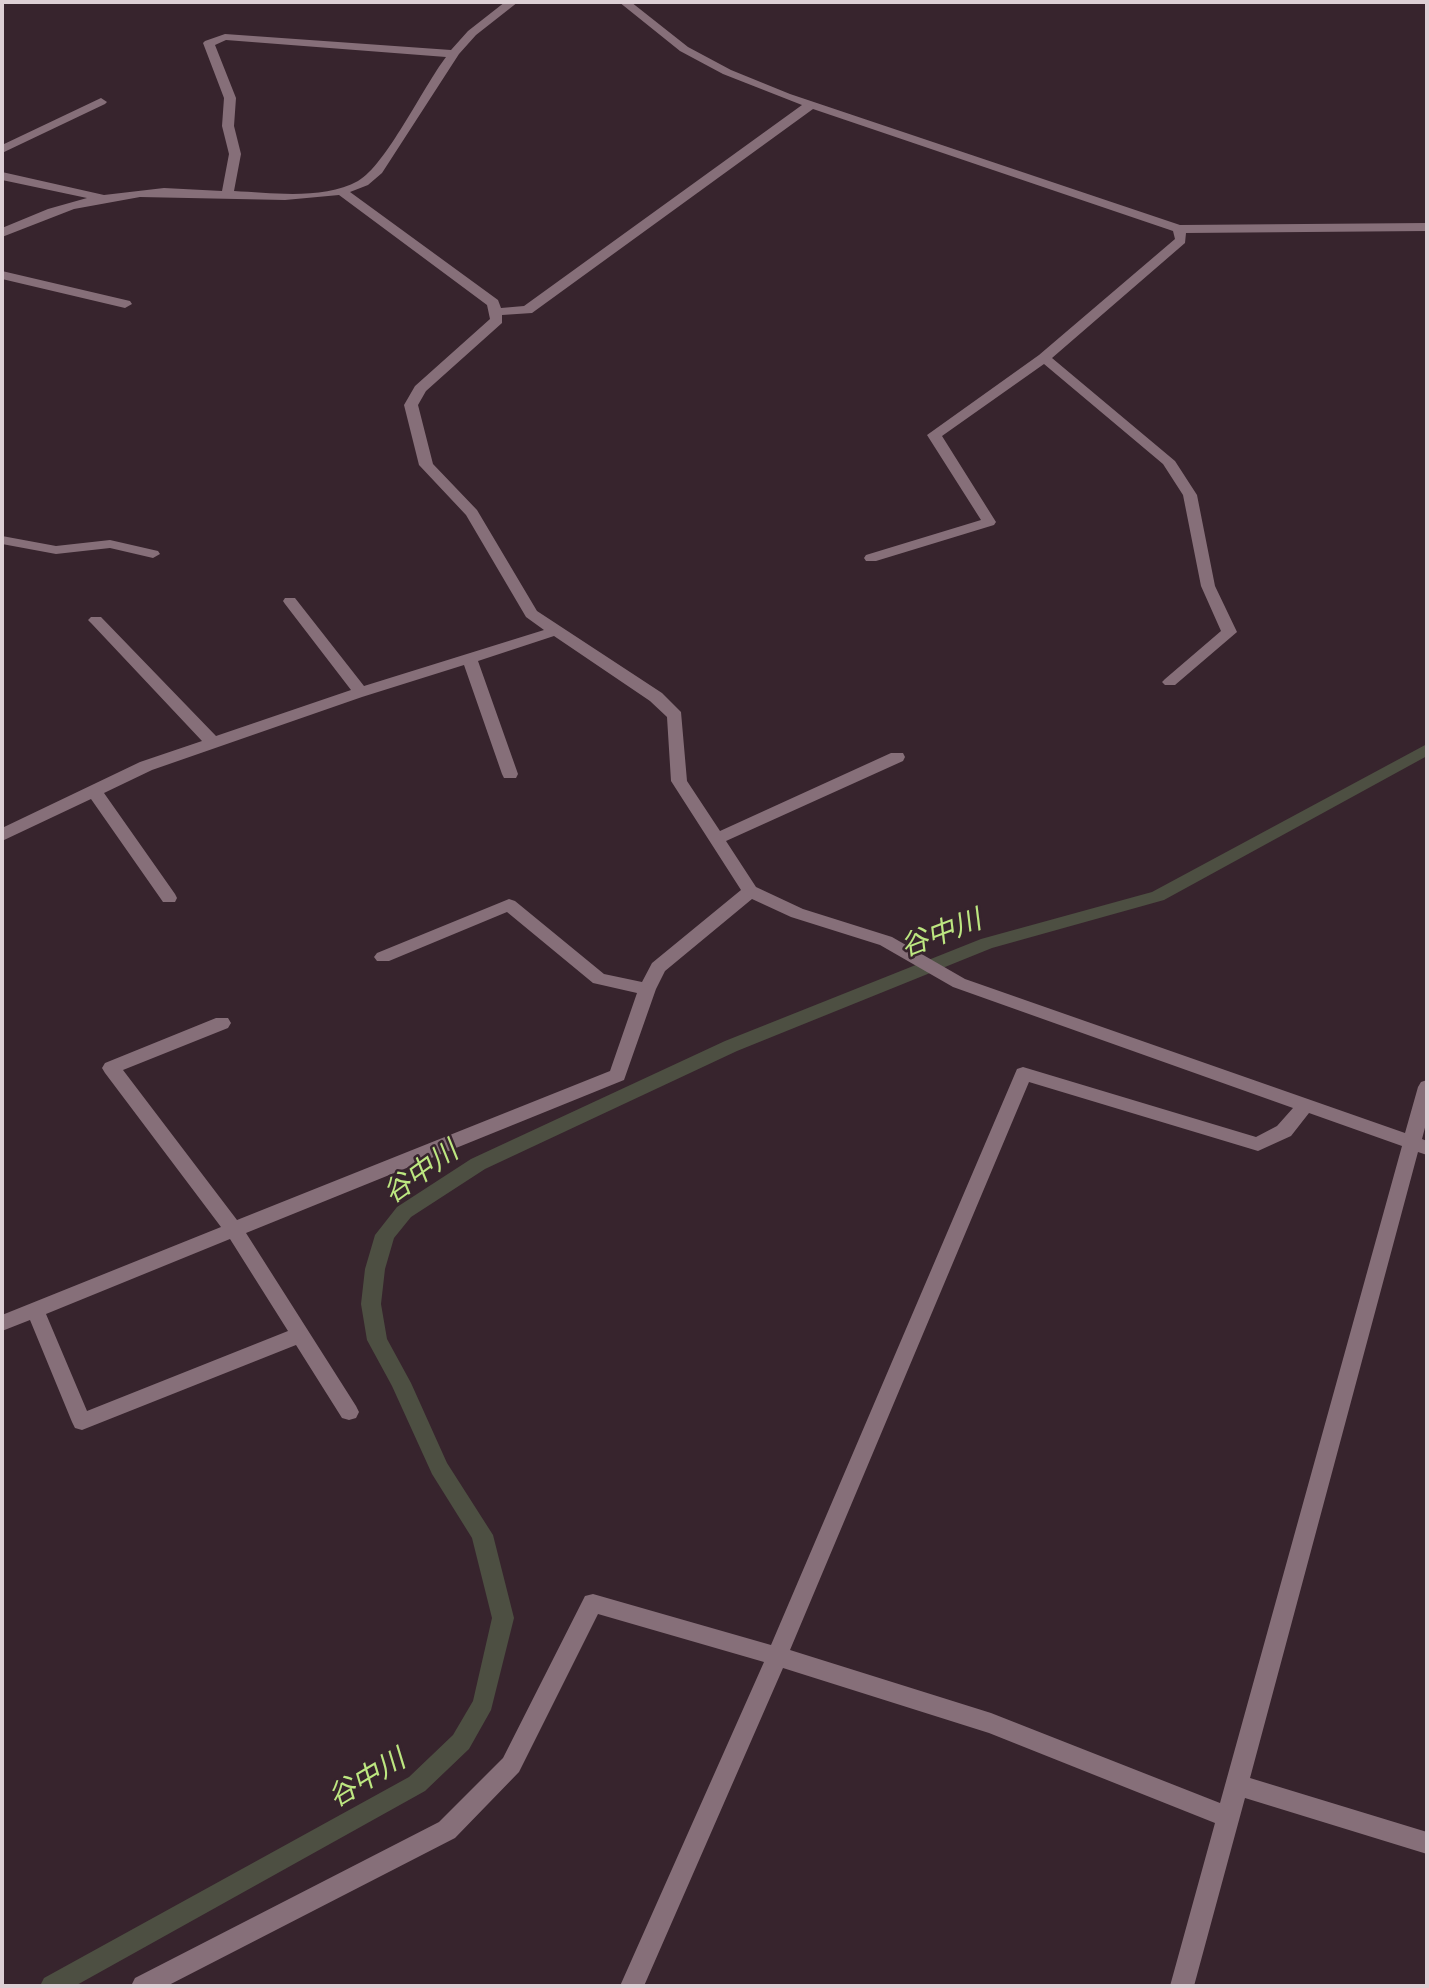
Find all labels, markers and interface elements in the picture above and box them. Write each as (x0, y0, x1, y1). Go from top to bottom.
water label: 谷中川 (896, 903, 986, 965)
water label: 谷中川 (377, 1135, 465, 1211)
water label: 谷中川 (322, 1743, 412, 1815)

